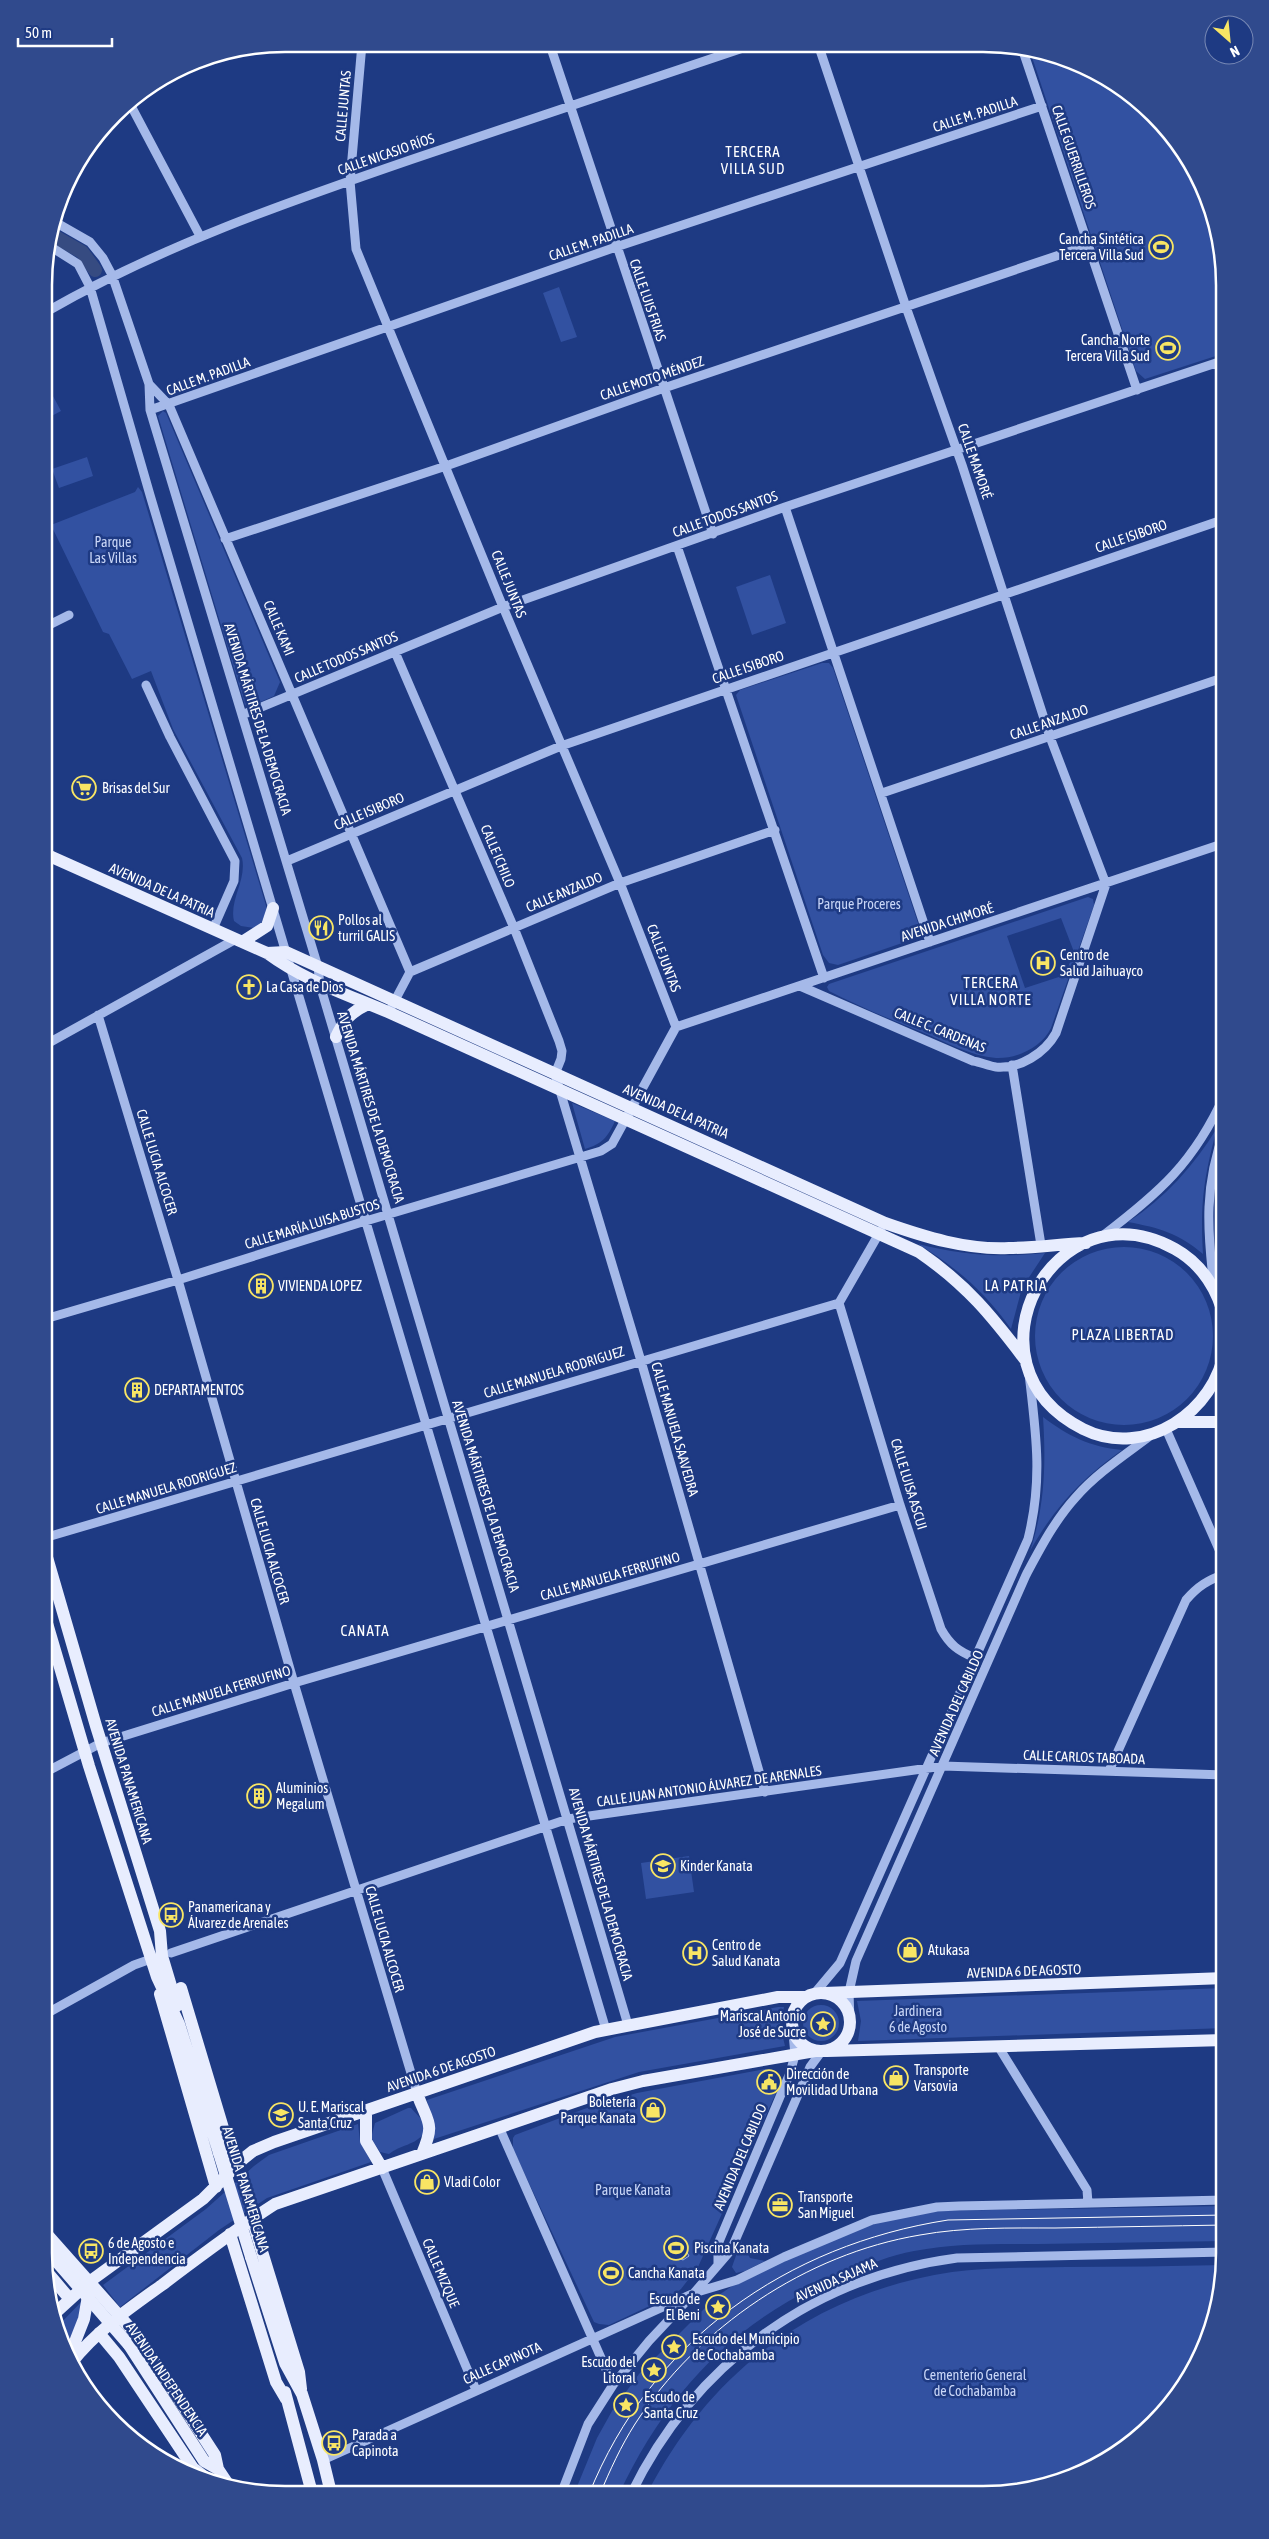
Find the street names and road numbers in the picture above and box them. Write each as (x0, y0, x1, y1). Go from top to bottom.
street label: CALLE JUNTAS (332, 70, 354, 142)
street label: CALLE M. PADILLA (931, 93, 1019, 135)
street label: CALLE GUERRILLEROS (1049, 103, 1099, 211)
street label: CALLE NICASIO RÍOS (336, 130, 436, 178)
street label: CALLE M. PADILLA (547, 220, 635, 264)
street label: CALLE LUIS FRIAS (626, 257, 670, 343)
street label: CALLE M. PADILLA (164, 353, 252, 399)
street label: CALLE MOTO MÉNDEZ (598, 353, 706, 403)
street label: CALLE MAMORÉ (955, 421, 995, 501)
street label: CALLE TODOS SANTOS (670, 488, 780, 540)
street label: CALLE ISIBORO (1093, 516, 1169, 556)
street label: CALLE JUNTAS (488, 548, 530, 620)
street label: CALLE KAMI (260, 598, 298, 658)
street label: AVENIDA MÁRTIRES DE LA DEMOCRACIA (221, 621, 295, 817)
street label: CALLE TODOS SANTOS (292, 628, 400, 686)
street label: CALLE ISIBORO (710, 647, 786, 687)
street label: CALLE ANZALDO (1008, 701, 1090, 743)
street label: CALLE ISIBORO (331, 789, 407, 833)
street label: CALLE ICHILO (478, 822, 518, 890)
street label: AVENIDA DE LA PATRIA (107, 860, 217, 921)
street label: CALLE ANZALDO (523, 869, 605, 915)
street label: AVENIDA CHIMORÉ (899, 899, 995, 945)
street label: CALLE JUNTAS (644, 922, 684, 994)
street label: CALLE C. CARDENAS (892, 1004, 988, 1056)
street label: AVENIDA MÁRTIRES DE LA DEMOCRACIA (334, 1009, 408, 1205)
street label: AVENIDA DE LA PATRIA (621, 1081, 731, 1142)
street label: CALLE LUCIA ALCOCER (133, 1107, 181, 1217)
street label: CALLE MARÍA LUISA BUSTOS (243, 1196, 381, 1252)
street label: CALLE MANUELA RODRIGUEZ (482, 1343, 626, 1401)
street label: CALLE MANUELA SAAVEDRA (648, 1360, 702, 1498)
street label: AVENIDA MÁRTIRES DE LA DEMOCRACIA (449, 1398, 523, 1594)
street label: CALLE LUISA ASCUI (888, 1436, 930, 1532)
street label: CALLE MANUELA RODRIGUEZ (94, 1459, 238, 1517)
street label: CALLE LUCIA ALCOCER (247, 1496, 293, 1606)
street label: CALLE MANUELA FERRUFINO (538, 1548, 682, 1604)
street label: AVENIDA DEL CABILDO (926, 1648, 986, 1758)
street label: CALLE MANUELA FERRUFINO (150, 1662, 292, 1720)
street label: AVENIDA PANAMERICANA (102, 1716, 156, 1846)
street label: CALLE CARLOS TABOADA (1023, 1747, 1145, 1767)
street label: CALLE JUAN ANTONIO ÁLVAREZ DE ARENALES (596, 1762, 823, 1810)
street label: AVENIDA MÁRTIRES DE LA DEMOCRACIA (566, 1786, 636, 1982)
street label: CALLE LUCIA ALCOCER (362, 1884, 408, 1994)
street label: AVENIDA 6 DE AGOSTO (967, 1961, 1081, 1981)
street label: AVENIDA 6 DE AGOSTO (384, 2043, 498, 2095)
street label: AVENIDA DEL CABILDO (710, 2101, 770, 2213)
street label: AVENIDA PANAMERICANA (219, 2124, 273, 2254)
street label: CALLE MIZQUE (419, 2236, 463, 2310)
street label: AVENIDA SAJAMA (792, 2255, 880, 2305)
street label: AVENIDA INDEPENDENCIA (123, 2319, 211, 2439)
street label: CALLE CAPINOTA (460, 2339, 544, 2387)

